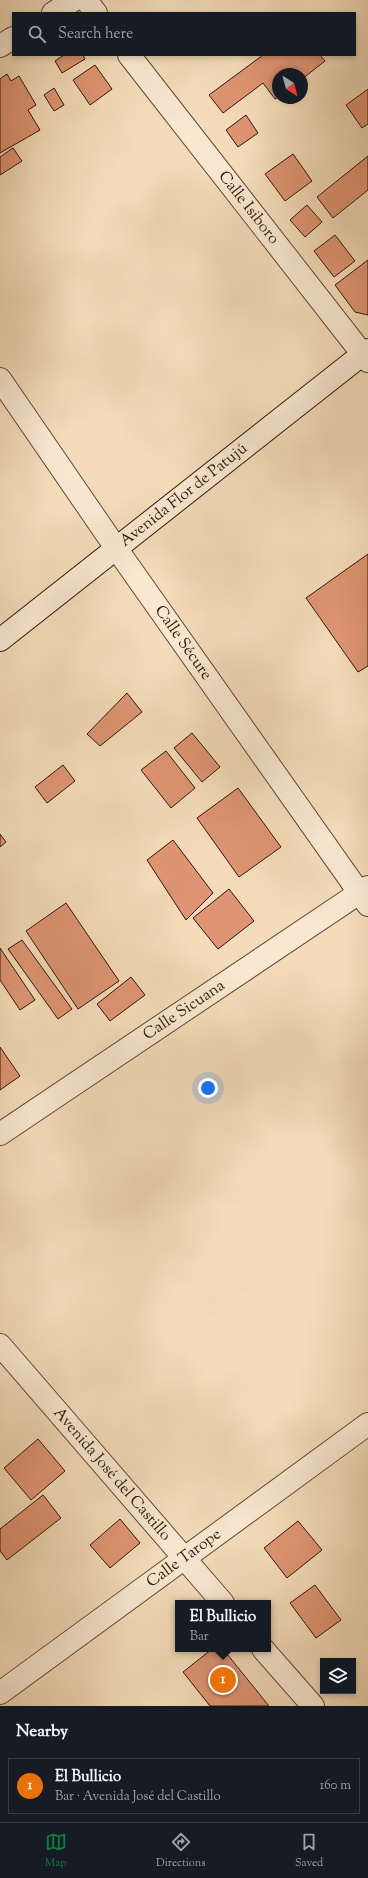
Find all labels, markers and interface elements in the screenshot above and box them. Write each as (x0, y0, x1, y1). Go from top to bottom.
search box (12, 12, 356, 56)
icon: search (26, 23, 48, 45)
text: Search here (58, 24, 133, 45)
north arrow (272, 68, 308, 104)
street label: Calle Isiboro (212, 166, 285, 250)
street label: Avenida Flor de Patujú (115, 438, 253, 553)
street label: Calle Sécure (149, 601, 217, 685)
street label: Calle Sicuana (139, 974, 230, 1046)
your location (198, 1078, 218, 1098)
street label: Avenida José del Castillo (48, 1403, 176, 1546)
street label: Calle Tarope (142, 1523, 226, 1594)
popup (175, 1600, 271, 1652)
text: El Bullicio (190, 1607, 256, 1628)
text: Bar (190, 1628, 209, 1646)
map controls (320, 1658, 356, 1694)
button: layers (320, 1658, 356, 1694)
pin: 1 (210, 1665, 236, 1695)
text: Nearby (16, 1720, 68, 1744)
text: El Bullicio (55, 1767, 121, 1788)
text: 1 (28, 1777, 32, 1795)
text: 160 m (320, 1777, 351, 1795)
text: Bar · Avenida José del Castillo (55, 1788, 221, 1806)
tab: Map (45, 1831, 67, 1871)
tab: Directions (156, 1831, 206, 1871)
tab: Saved (295, 1831, 323, 1871)

